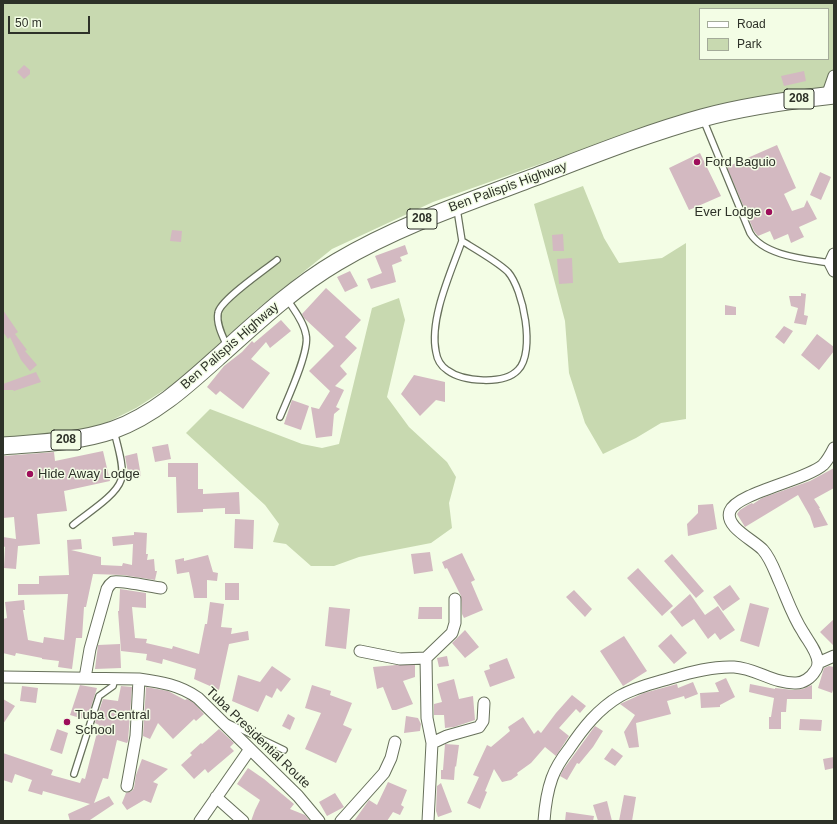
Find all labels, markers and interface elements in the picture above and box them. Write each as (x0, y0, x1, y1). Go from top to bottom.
scale bar (10, 8, 92, 34)
legend (699, 8, 829, 60)
text: 50 m (15, 16, 42, 30)
text: Road (737, 17, 766, 31)
text: Park (737, 37, 762, 51)
road number: 208 (784, 89, 814, 109)
place label: Ford Baguio (705, 154, 776, 170)
marker: Ford Baguio (692, 157, 702, 167)
street label: Ben Palispis Highway (447, 158, 569, 216)
place label: Ever Lodge (695, 204, 761, 220)
marker: Ever Lodge (764, 207, 774, 217)
road number: 208 (407, 209, 437, 229)
street label: Ben Palispis Highway (178, 299, 282, 393)
road number: 208 (51, 430, 81, 450)
place label: Hide Away Lodge (38, 466, 140, 482)
marker: Hide Away Lodge (25, 469, 35, 479)
street label: Tuba Presidential Route (203, 684, 313, 792)
place label: Tuba Central School (75, 707, 150, 738)
marker: Tuba Central School (62, 717, 72, 727)

